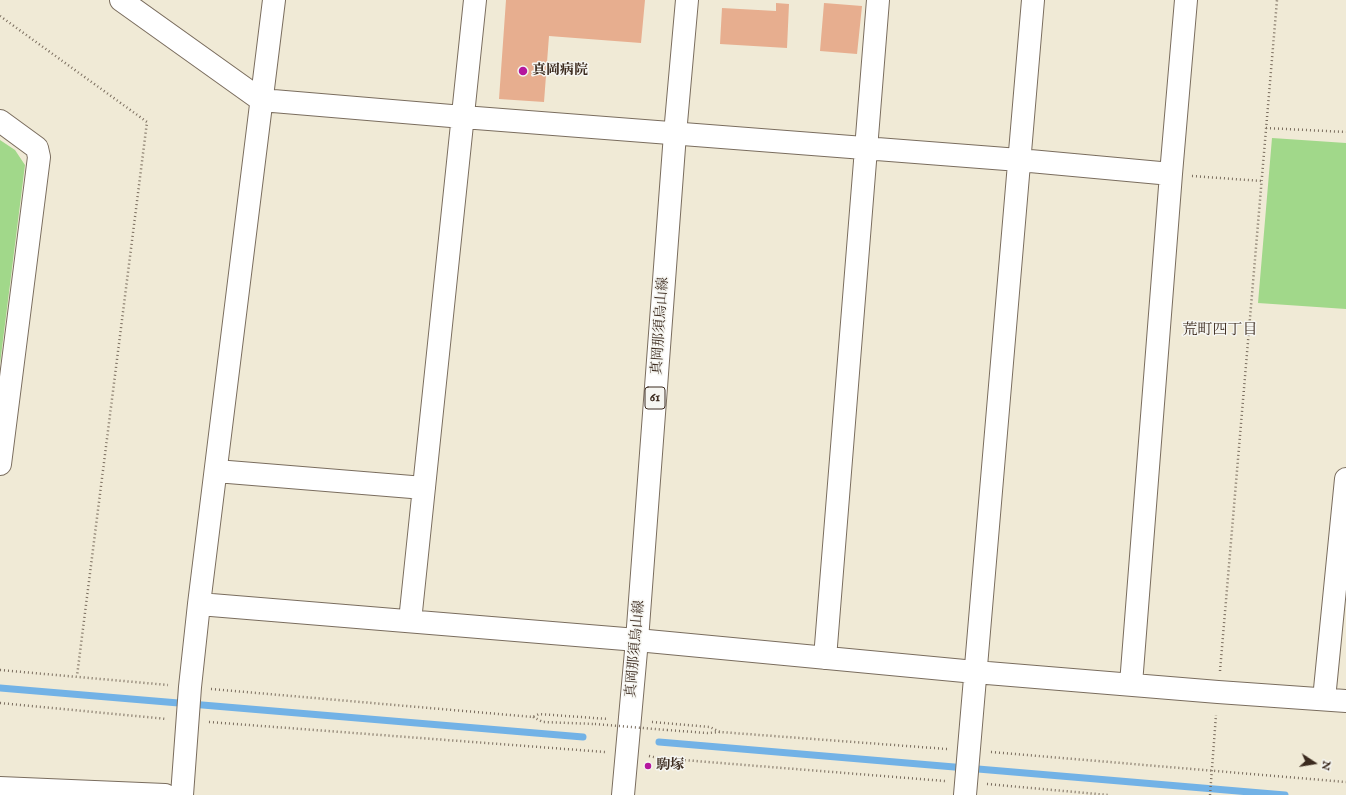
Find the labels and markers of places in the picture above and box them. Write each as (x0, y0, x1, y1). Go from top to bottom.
place label: 真岡病院 (532, 63, 588, 79)
marker: 真岡病院 (517, 65, 529, 77)
place label: 駒塚 (656, 758, 684, 774)
marker: 駒塚 (643, 761, 653, 771)

